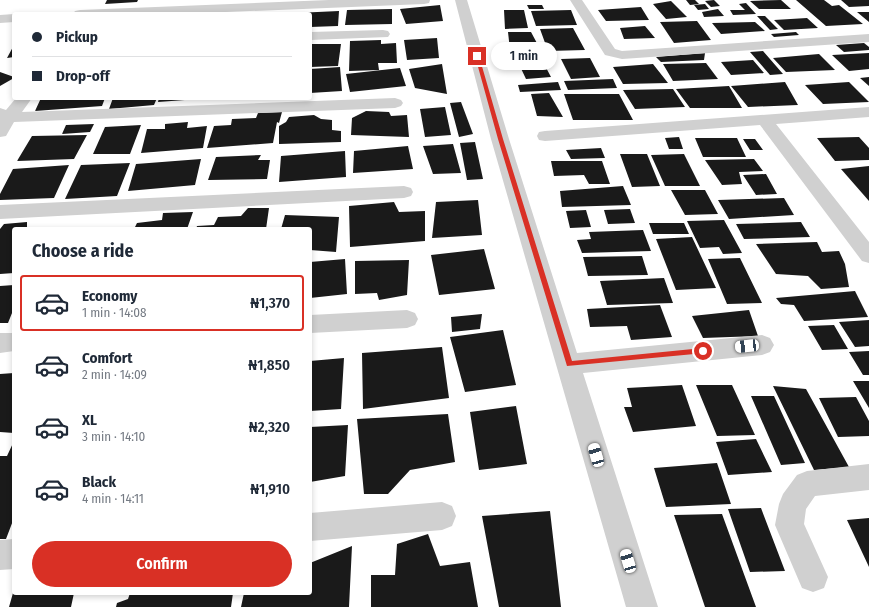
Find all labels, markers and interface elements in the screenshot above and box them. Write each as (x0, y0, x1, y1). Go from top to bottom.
text: Pickup (56, 28, 98, 46)
callout: 1 min (491, 42, 557, 70)
route end (468, 47, 486, 65)
text: 1 min (510, 48, 538, 63)
text: Drop-off (56, 67, 110, 85)
text: Choose a ride (32, 240, 134, 262)
icon: car (34, 285, 70, 321)
text: Economy (82, 287, 137, 305)
text: ₦1,370 (250, 294, 290, 312)
text: 1 min · 14:08 (82, 305, 147, 320)
car (734, 339, 760, 353)
route start (694, 342, 712, 360)
icon: car (34, 347, 70, 383)
text: Comfort (82, 349, 133, 367)
text: ₦1,850 (248, 356, 290, 374)
text: 2 min · 14:09 (82, 367, 147, 382)
icon: car (34, 409, 70, 445)
text: XL (82, 411, 97, 429)
text: ₦2,320 (249, 418, 290, 436)
text: 3 min · 14:10 (82, 429, 145, 444)
car (587, 442, 605, 468)
icon: car (34, 471, 70, 507)
text: Black (82, 473, 116, 491)
text: ₦1,910 (250, 480, 290, 498)
text: 4 min · 14:11 (82, 491, 144, 506)
button: Confirm (32, 541, 292, 587)
car (619, 548, 637, 574)

